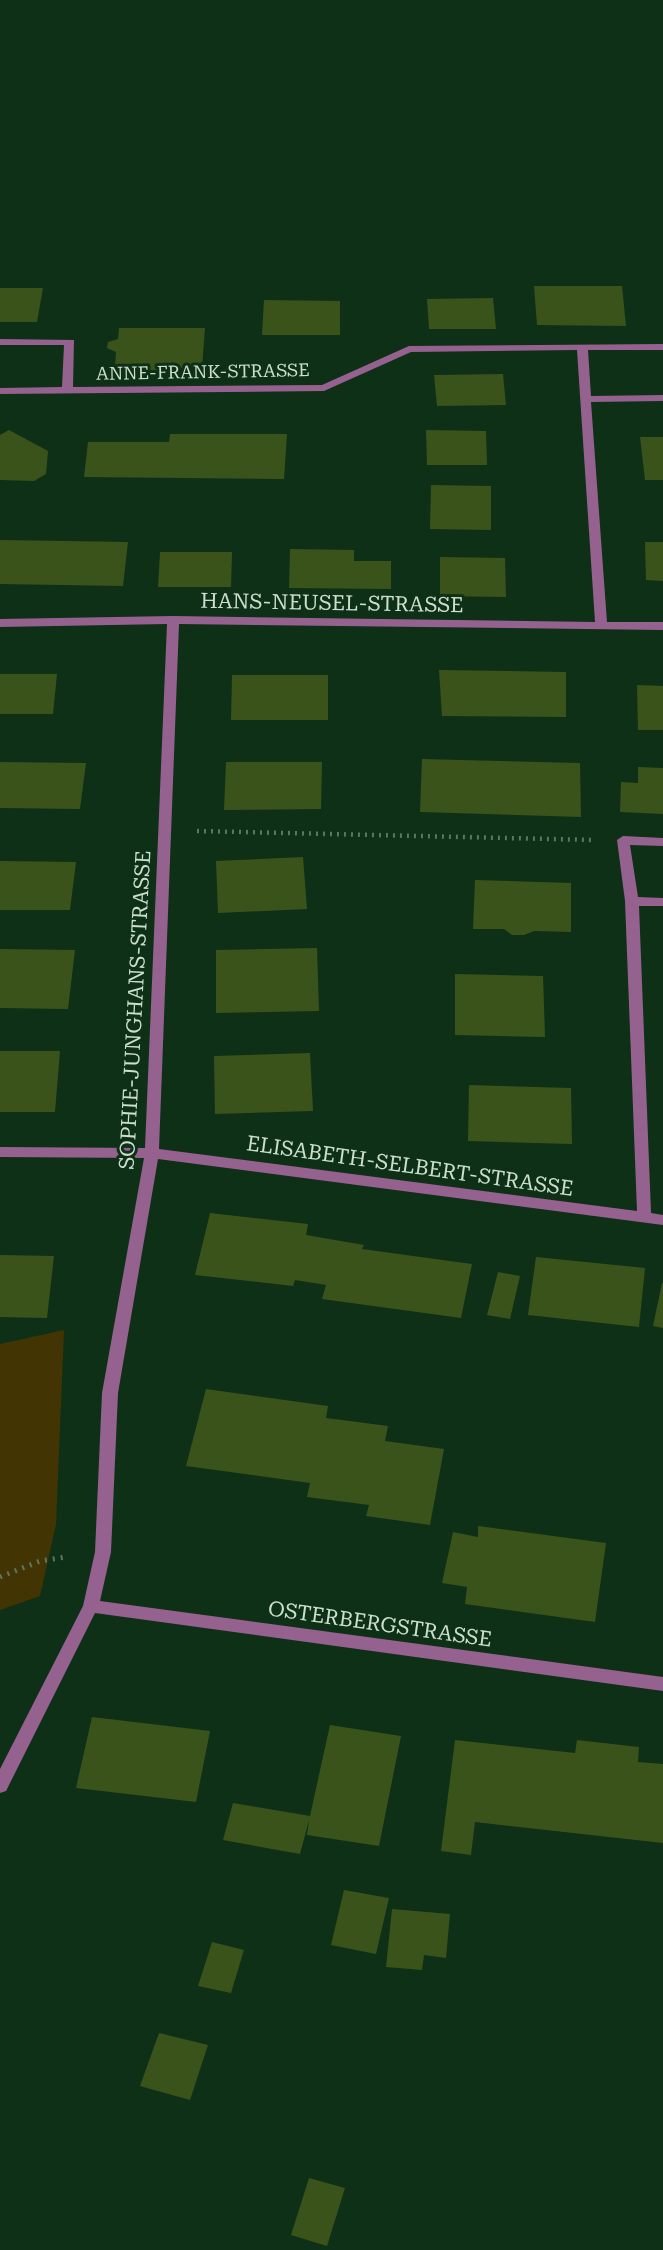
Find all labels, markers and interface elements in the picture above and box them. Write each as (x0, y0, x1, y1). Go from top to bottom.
street label: ANNE-FRANK-STRASSE (96, 359, 310, 384)
street label: HANS-NEUSEL-STRASSE (200, 589, 464, 617)
street label: SOPHIE-JUNGHANS-STRASSE (115, 850, 155, 1170)
street label: ELISABETH-SELBERT-STRASSE (245, 1131, 575, 1201)
street label: OSTERBERGSTRASSE (267, 1596, 493, 1652)

